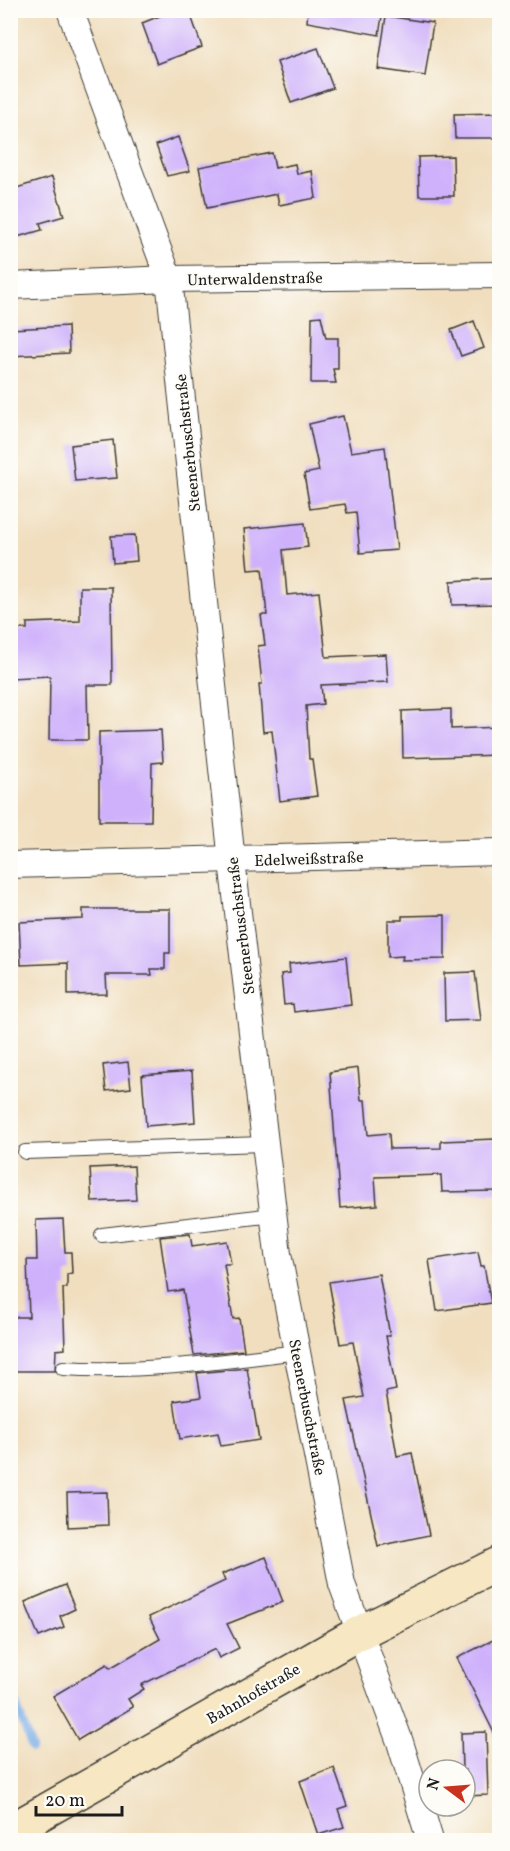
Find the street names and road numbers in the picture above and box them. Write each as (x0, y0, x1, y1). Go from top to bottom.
street label: Unterwaldenstraße (187, 268, 323, 292)
street label: Steenerbuschstraße (171, 373, 207, 513)
street label: Edelweißstraße (254, 847, 364, 873)
street label: Steenerbuschstraße (223, 856, 261, 996)
street label: Steenerbuschstraße (282, 1337, 330, 1477)
street label: Bahnhofstraße (203, 1659, 305, 1730)

